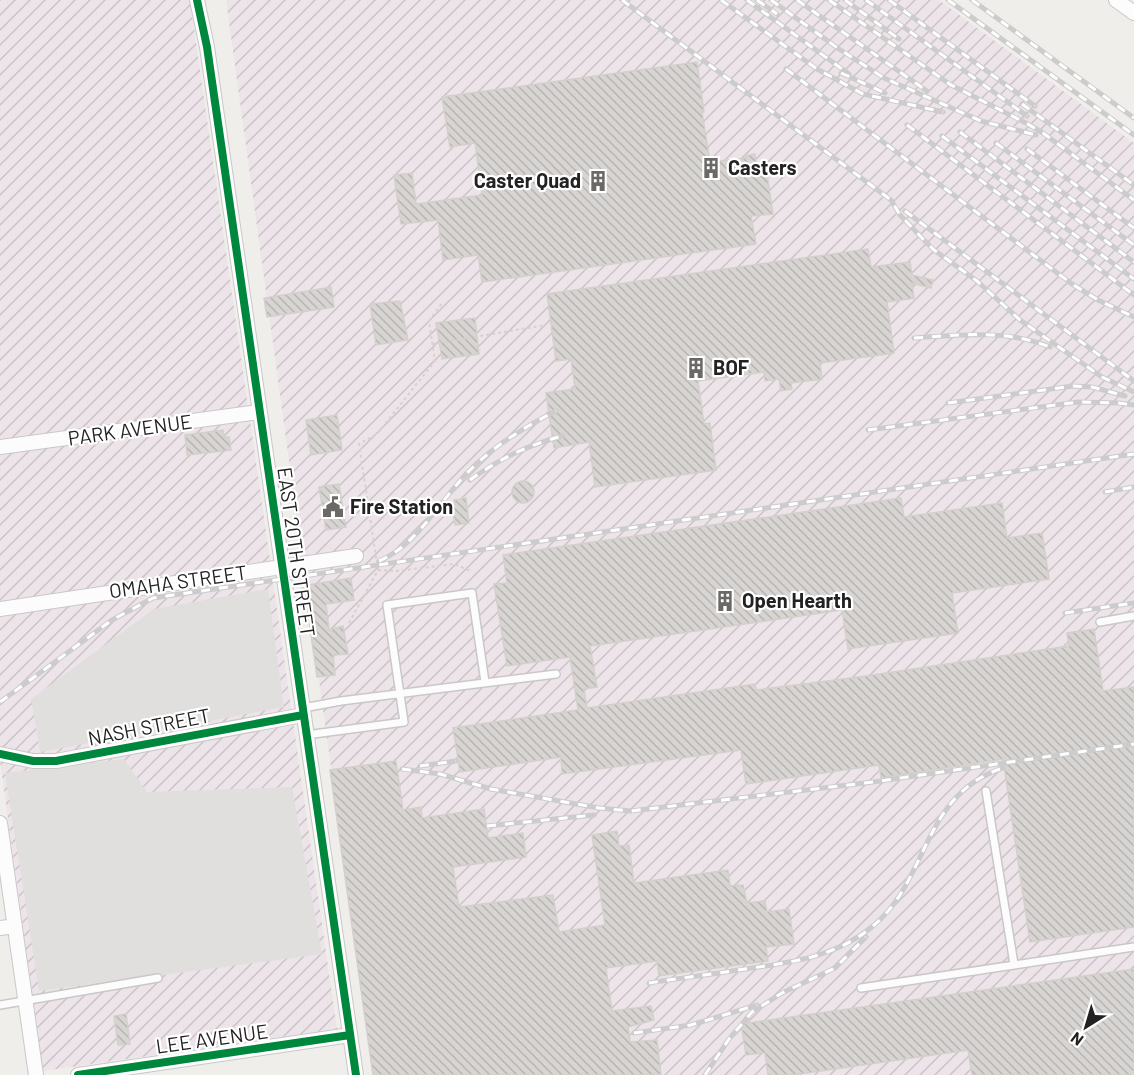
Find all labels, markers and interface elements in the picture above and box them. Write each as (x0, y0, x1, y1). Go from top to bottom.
place label: Casters (728, 155, 797, 179)
building icon: Casters (699, 156, 723, 180)
place label: Caster Quad (474, 168, 581, 192)
building icon: Caster Quad (586, 169, 610, 193)
place label: BOF (713, 355, 749, 379)
building icon: BOF (684, 356, 708, 380)
street label: PARK AVENUE (66, 408, 194, 450)
street label: EAST 20TH STREET (273, 465, 321, 638)
place label: Fire Station (350, 494, 453, 518)
public building icon: Fire Station (321, 495, 345, 519)
street label: OMAHA STREET (108, 559, 248, 603)
place label: Open Hearth (742, 588, 852, 612)
building icon: Open Hearth (713, 589, 737, 613)
street label: NASH STREET (86, 702, 212, 750)
north arrow (1056, 997, 1116, 1057)
street label: LEE AVENUE (154, 1018, 269, 1058)
text: N (1067, 1029, 1087, 1050)

